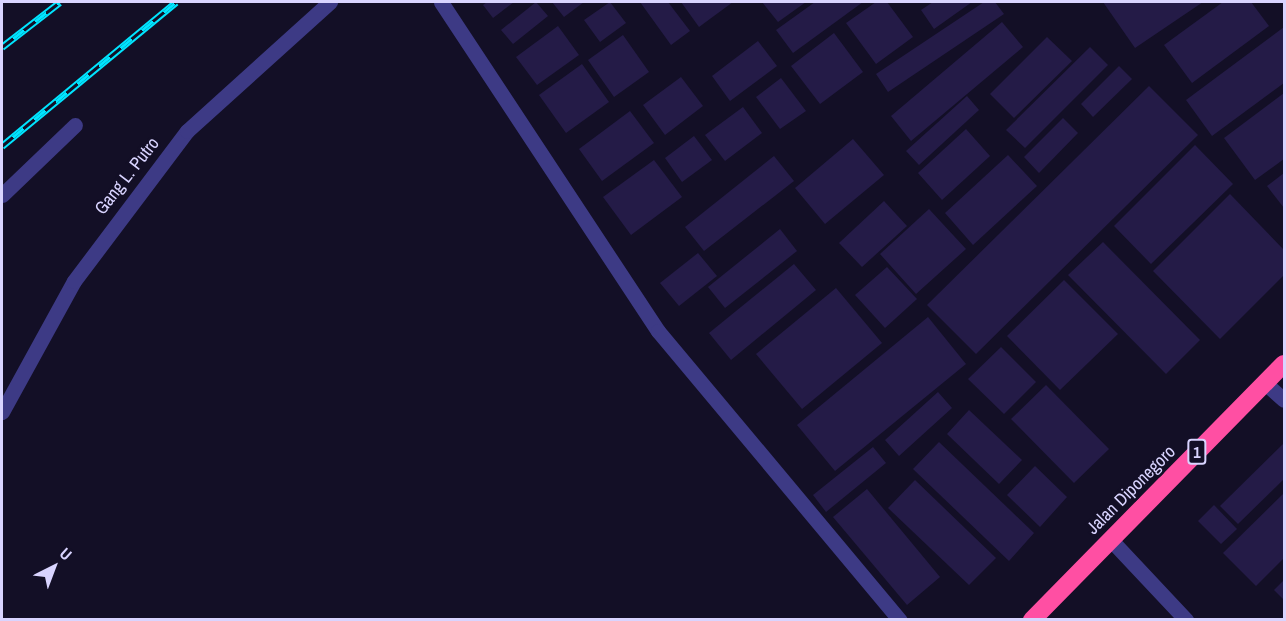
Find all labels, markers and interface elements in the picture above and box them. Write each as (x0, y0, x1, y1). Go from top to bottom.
street label: Gang L. Putro (90, 133, 164, 219)
road number: 1 (1186, 439, 1208, 465)
street label: Jalan Diponegoro (1082, 441, 1180, 539)
north arrow (24, 537, 84, 597)
text: U (55, 542, 77, 565)

